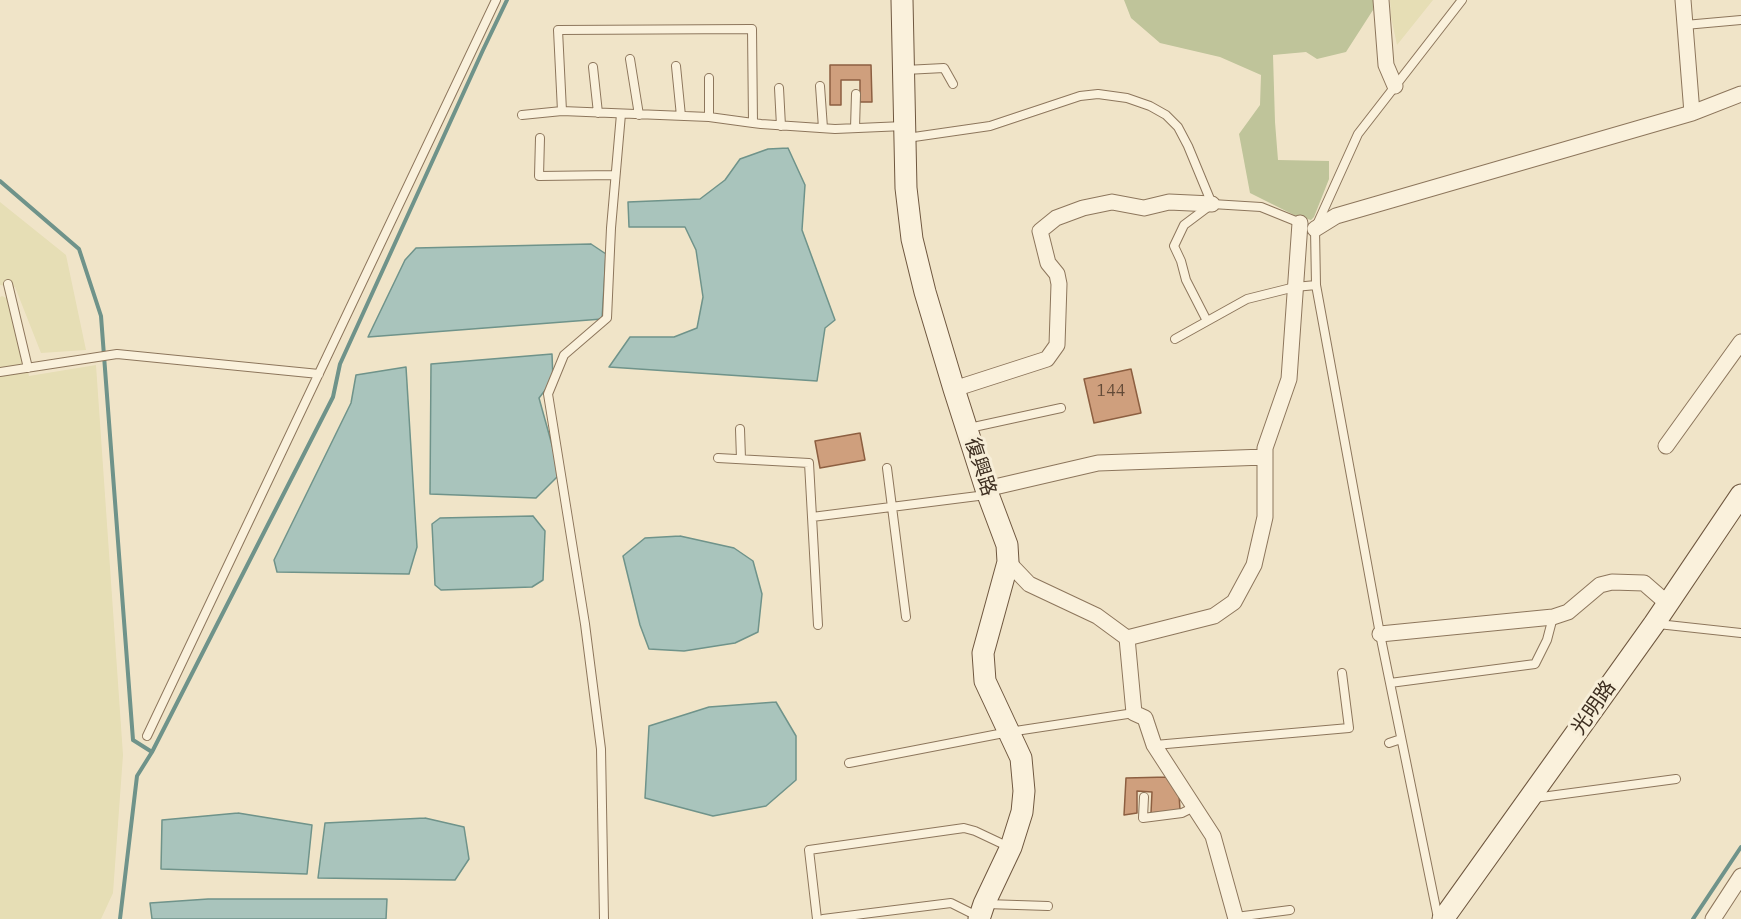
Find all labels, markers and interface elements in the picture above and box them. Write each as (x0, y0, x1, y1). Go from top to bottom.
house number: 144 (1097, 381, 1125, 401)
street label: 復興路 (959, 435, 1001, 499)
street label: 光明路 (1567, 677, 1621, 739)

